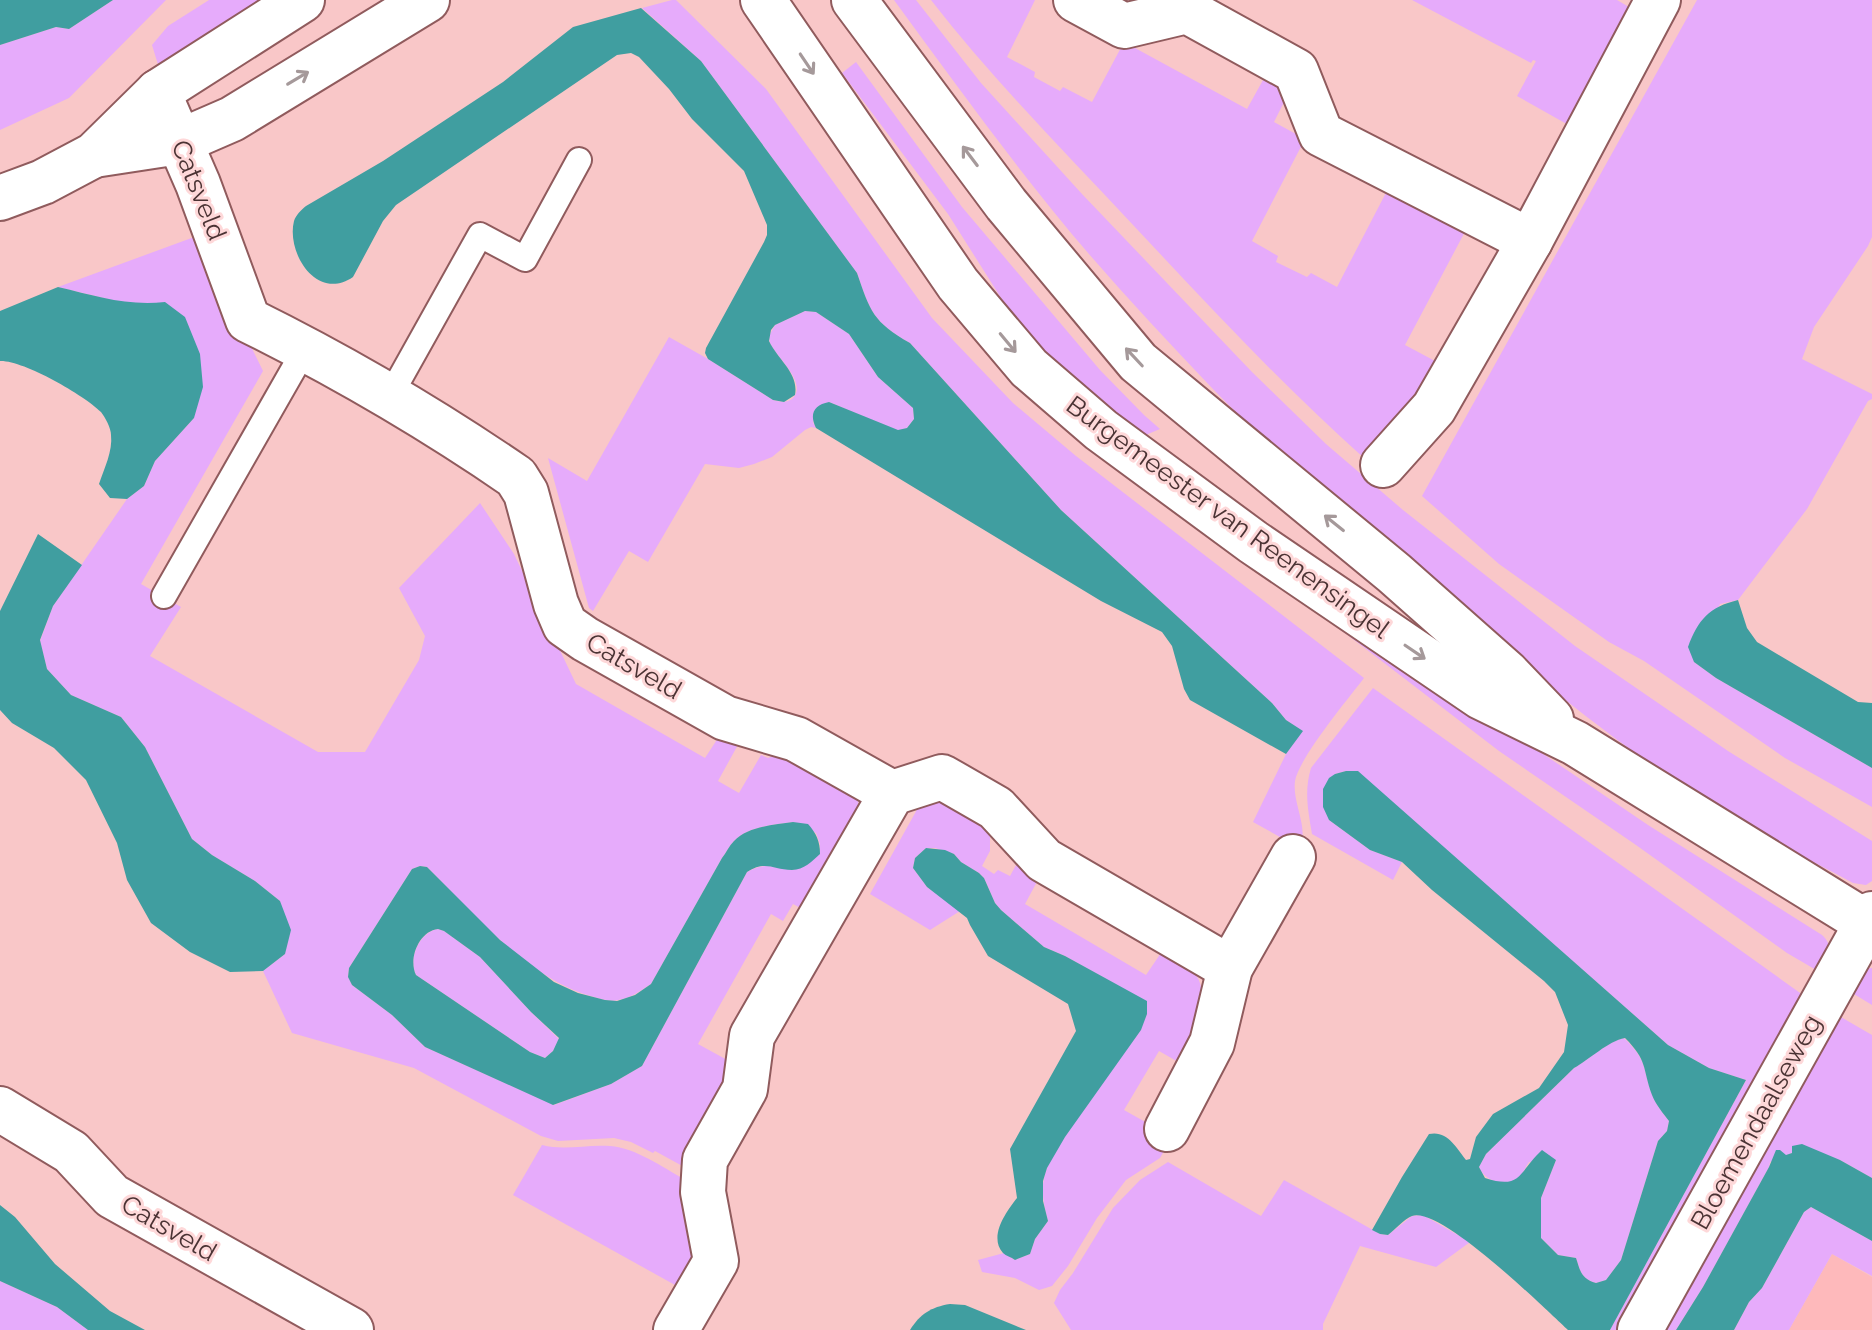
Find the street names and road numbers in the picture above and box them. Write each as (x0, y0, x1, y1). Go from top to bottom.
street label: Catsveld (165, 136, 233, 244)
street label: Burgemeester van Reenensingel (1061, 390, 1396, 645)
street label: Catsveld (581, 627, 687, 705)
street label: Bloemendaalseweg (1685, 1010, 1827, 1234)
street label: Catsveld (116, 1189, 222, 1267)

